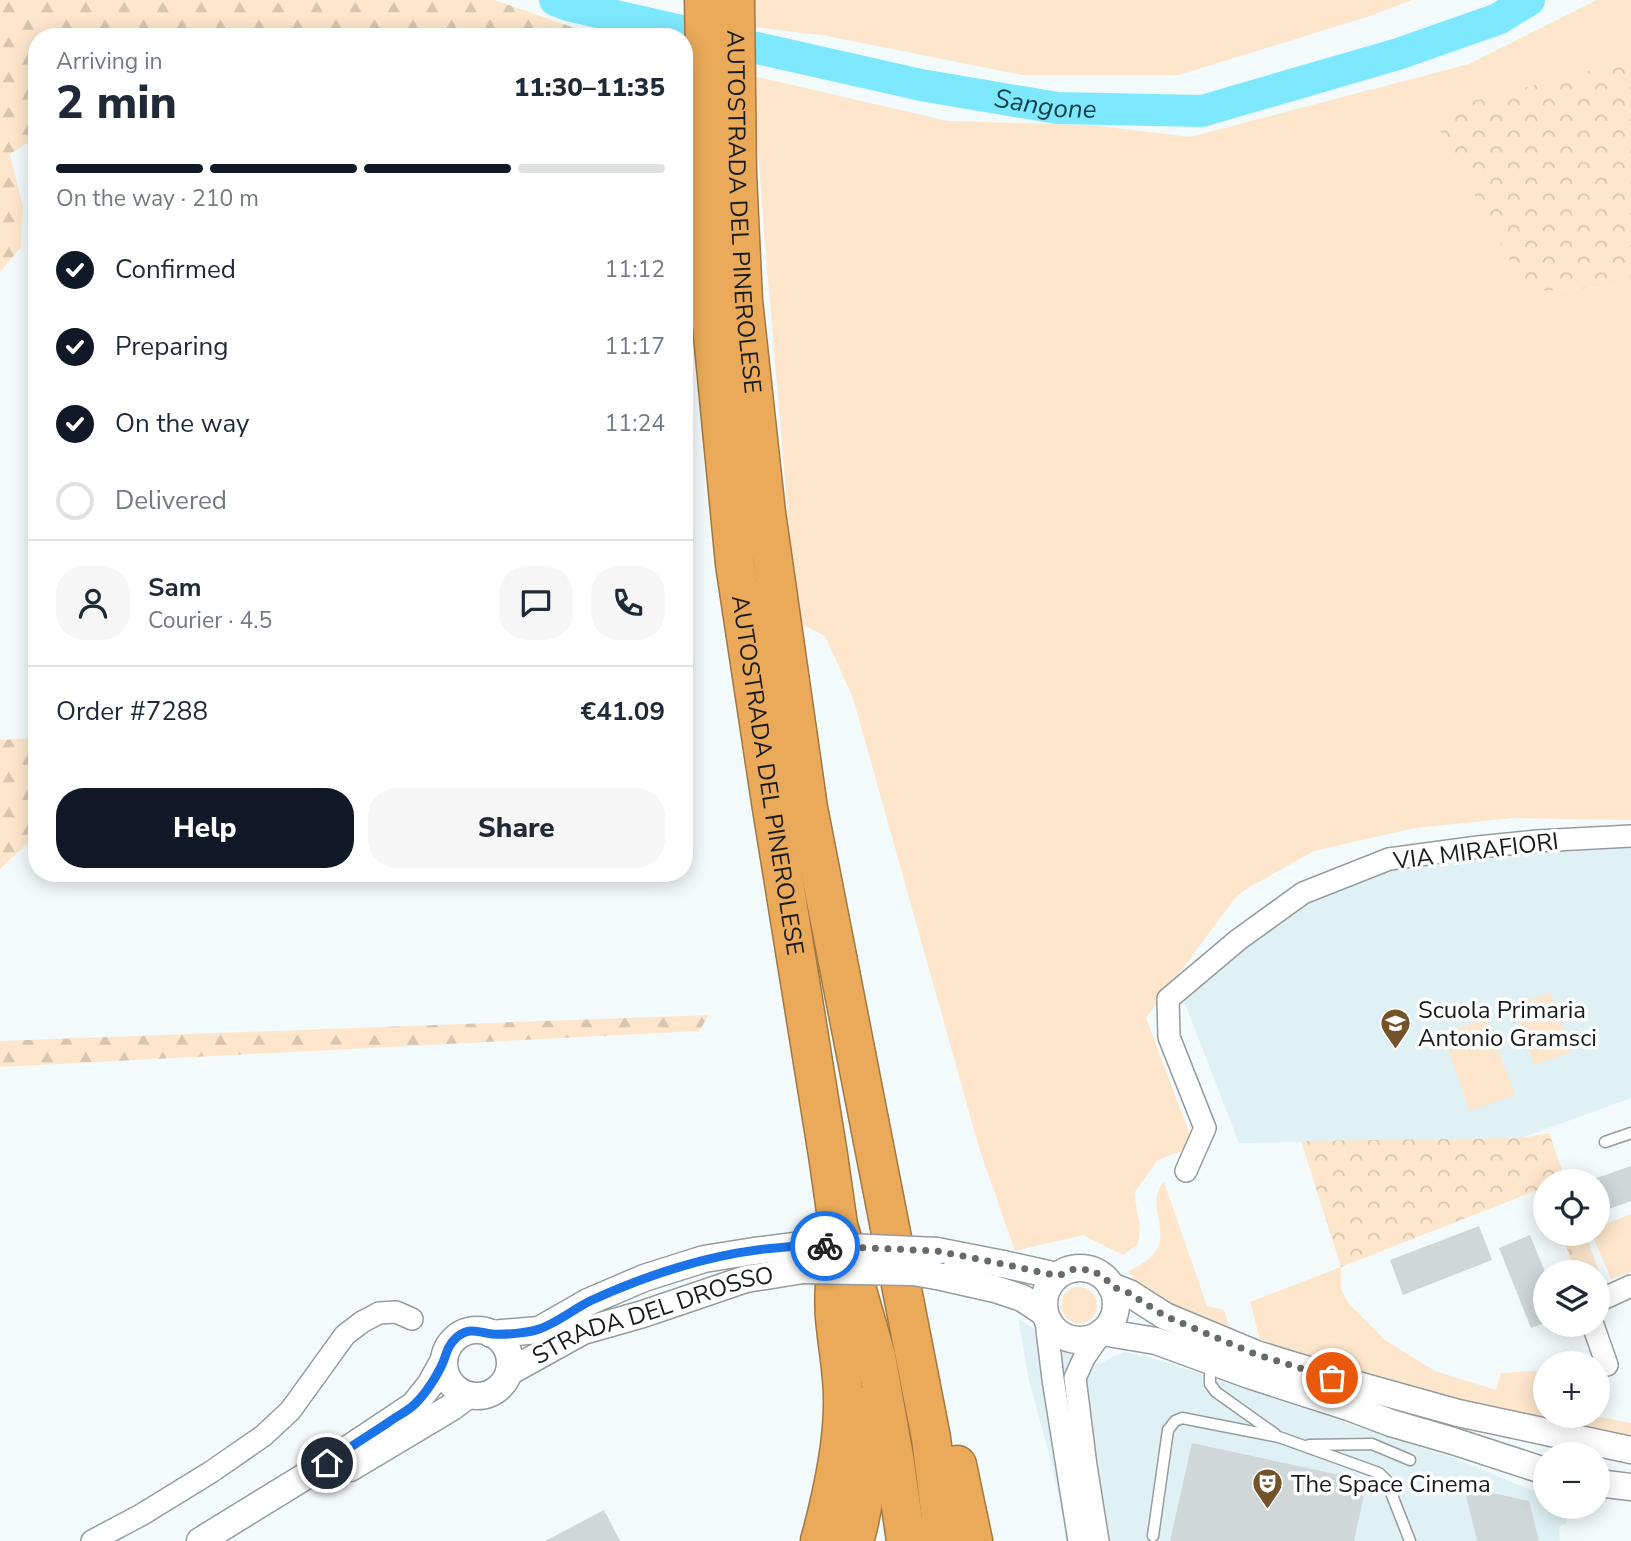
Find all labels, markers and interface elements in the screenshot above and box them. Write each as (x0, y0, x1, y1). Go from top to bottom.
street label: AUTOSTRADA DEL PINEROLESE (719, 30, 769, 395)
text: Arriving in (56, 46, 163, 77)
text: 11:30–11:35 (514, 70, 665, 105)
text: 2 min (56, 71, 177, 134)
water label: Sangone (992, 81, 1097, 127)
text: On the way · 210 m (56, 183, 259, 214)
icon: check (56, 251, 94, 289)
text: Confirmed (115, 252, 236, 287)
text: 11:12 (605, 254, 665, 285)
icon: check (56, 328, 94, 366)
text: Preparing (115, 329, 228, 364)
text: 11:17 (605, 331, 665, 362)
icon: check (56, 405, 94, 443)
text: On the way (115, 406, 249, 441)
text: 11:24 (605, 408, 665, 439)
text: Delivered (115, 483, 227, 518)
button: person (56, 566, 130, 640)
button: chat (499, 566, 573, 640)
button: phone (591, 566, 665, 640)
text: Sam (148, 570, 201, 605)
street label: AUTOSTRADA DEL PINEROLESE (724, 593, 812, 958)
text: Courier · 4.5 (148, 605, 272, 636)
text: Order #7288 (56, 694, 208, 729)
text: €41.09 (581, 694, 665, 729)
button: Help (56, 788, 354, 868)
button: Share (368, 788, 665, 868)
street label: VIA MIRAFIORI (1391, 825, 1560, 877)
place label: Scuola Primaria Antonio Gramsci (1418, 994, 1597, 1054)
school or university icon: Scuola Primaria Antonio Gramsci (1378, 1007, 1412, 1051)
map controls (1533, 1169, 1610, 1519)
button: locate (1533, 1169, 1610, 1246)
courier (790, 1211, 860, 1281)
icon: bike (806, 1227, 844, 1265)
street label: STRADA DEL DROSSO (526, 1259, 776, 1372)
button: layers (1533, 1260, 1610, 1337)
pin (1302, 1348, 1362, 1408)
button: + (1533, 1351, 1610, 1428)
icon: bag (1313, 1359, 1351, 1397)
pin (297, 1433, 357, 1493)
button: − (1533, 1442, 1610, 1519)
icon: home (308, 1444, 346, 1482)
theatre icon: The Space Cinema (1251, 1467, 1285, 1511)
place label: The Space Cinema (1291, 1468, 1491, 1500)

